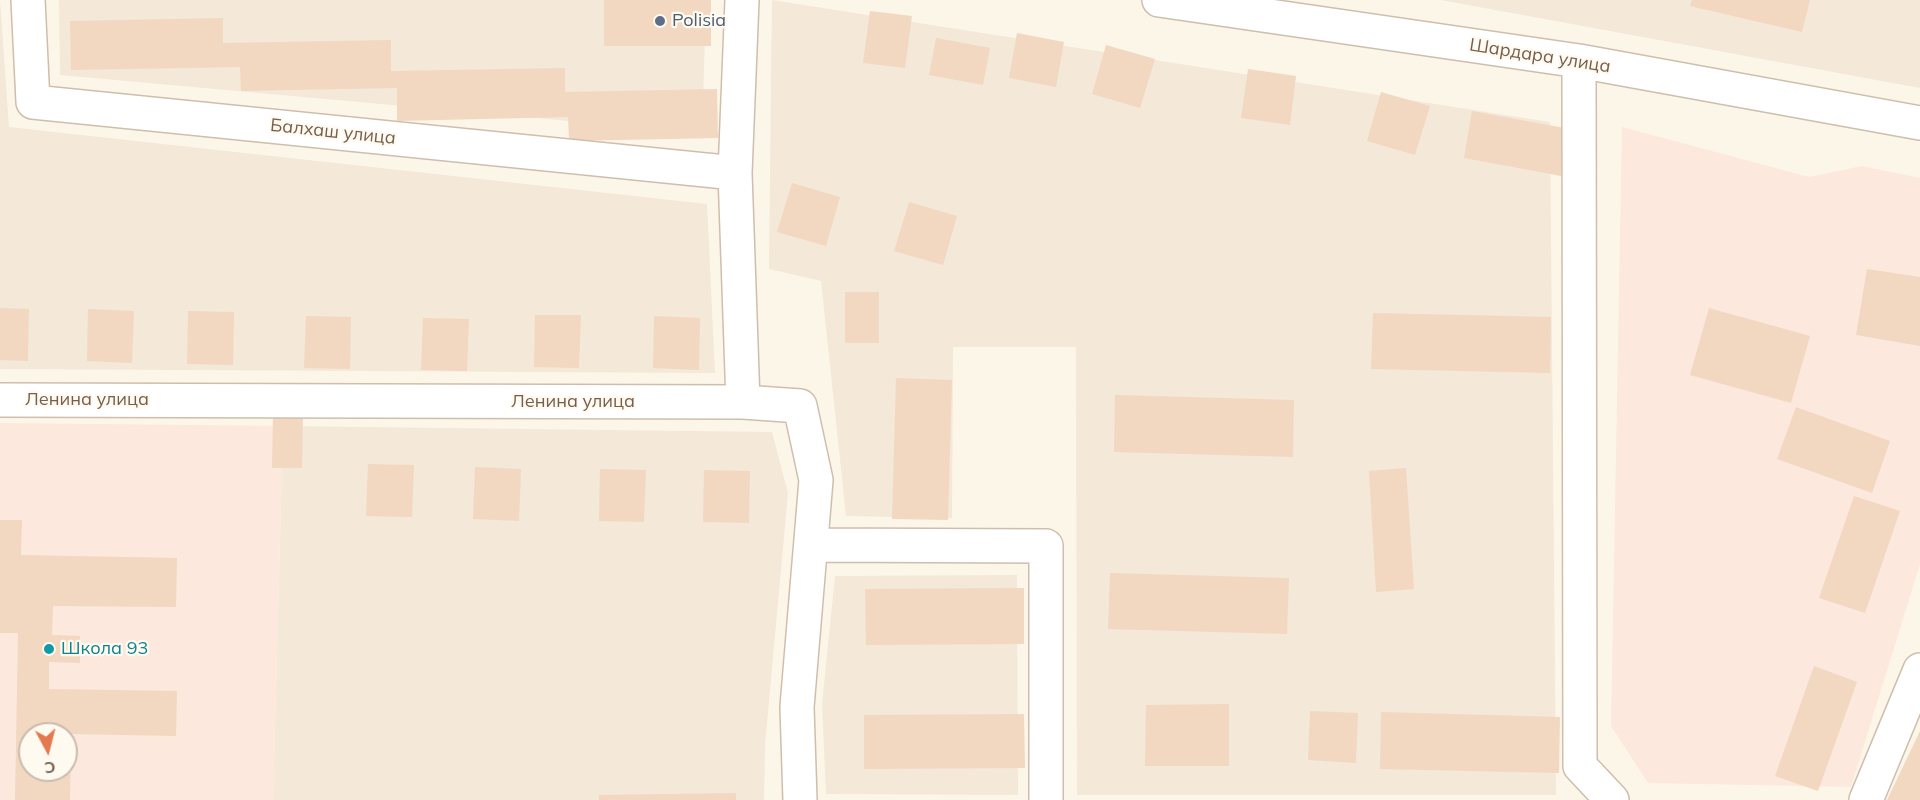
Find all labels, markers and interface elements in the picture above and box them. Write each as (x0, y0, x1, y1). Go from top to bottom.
place label: Polisia (672, 10, 726, 32)
marker: Polisia (653, 14, 667, 28)
street label: Шардара улица (1468, 34, 1612, 78)
street label: Балхаш улица (269, 115, 397, 149)
street label: Ленина улица (25, 389, 149, 411)
street label: Ленина улица (511, 391, 635, 413)
place label: Школа 93 (61, 638, 148, 660)
marker: Школа 93 (42, 642, 56, 656)
north arrow (18, 722, 78, 782)
text: С (43, 757, 57, 778)

